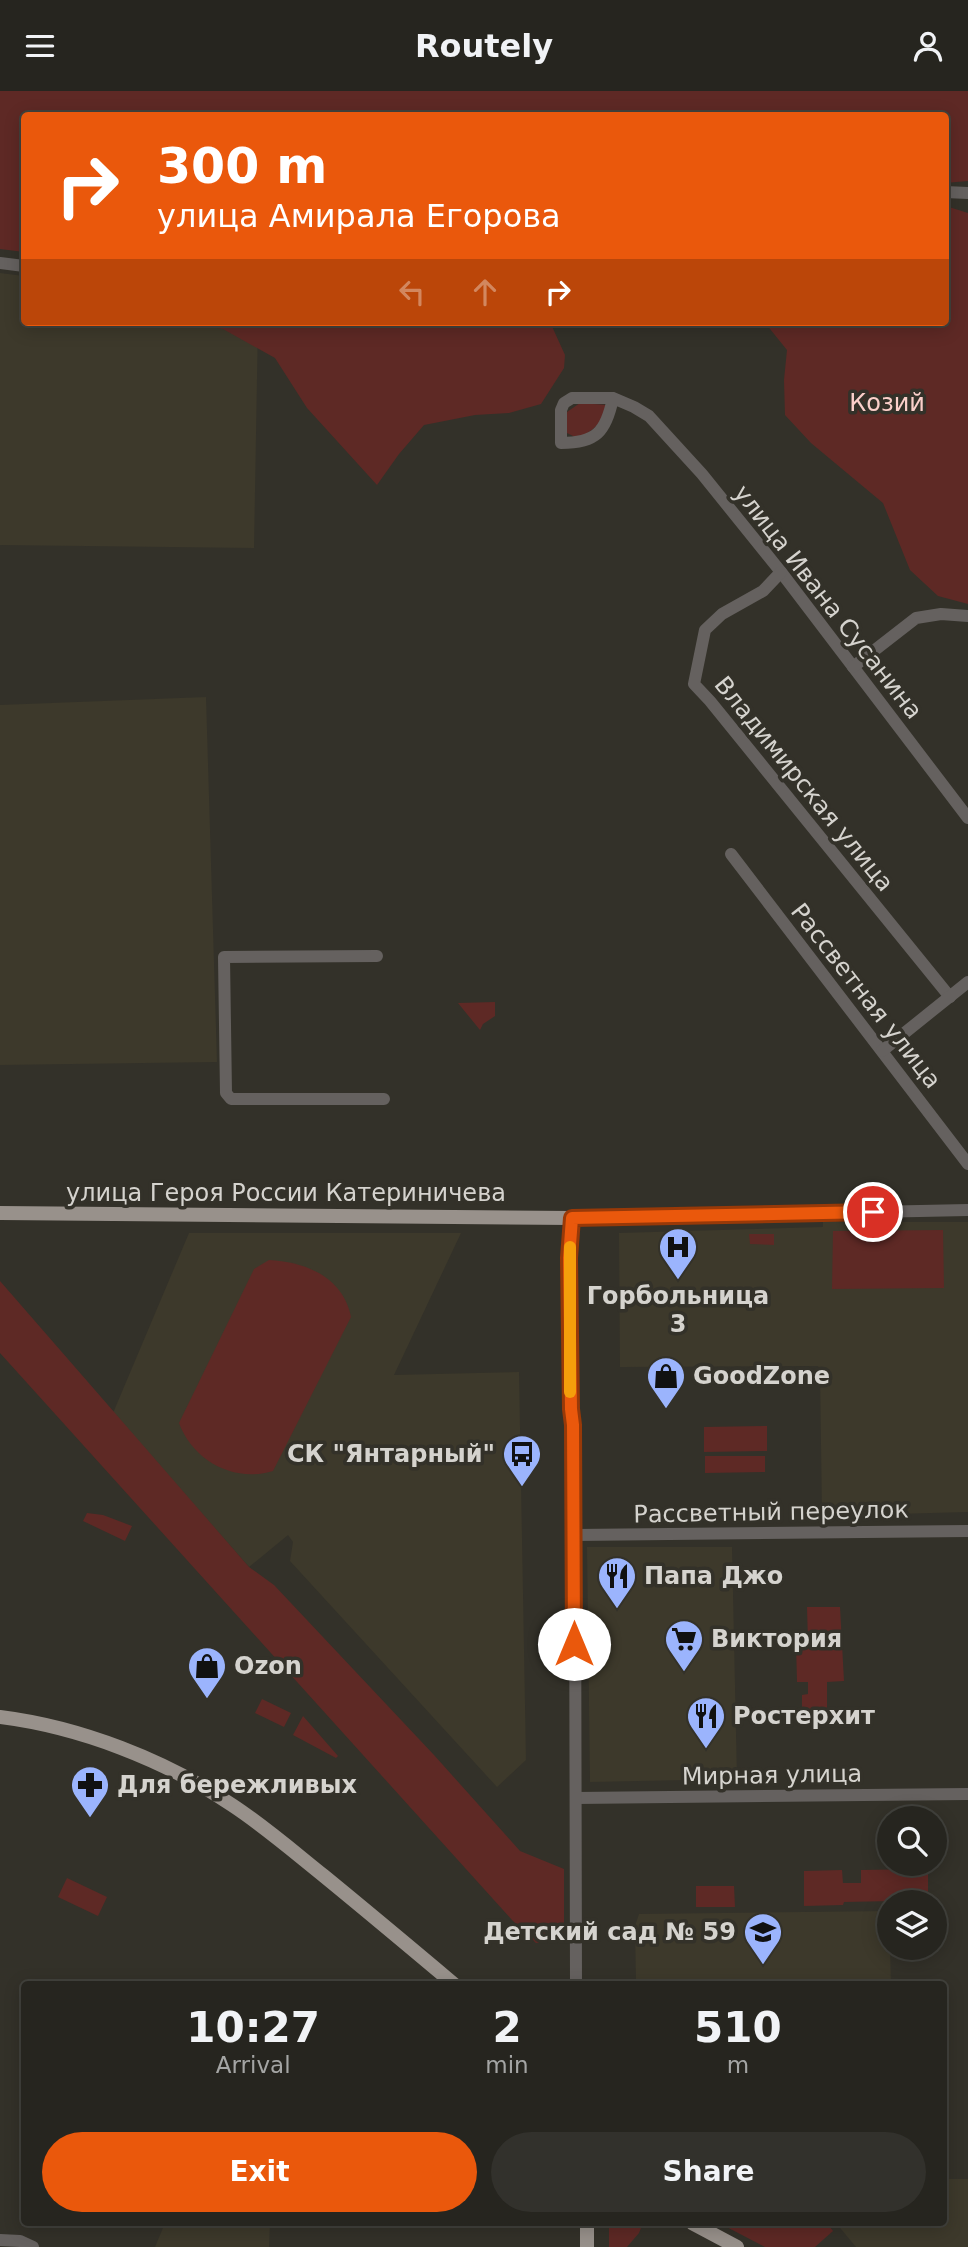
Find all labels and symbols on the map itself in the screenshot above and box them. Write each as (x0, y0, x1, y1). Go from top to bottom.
park label: Козий (849, 389, 925, 417)
street label: улица Ивана Сусанина (728, 479, 928, 725)
street label: Владимирская улица (709, 671, 899, 897)
street label: Рассветная улица (785, 898, 947, 1094)
street label: улица Героя России Катериничева (66, 1179, 506, 1207)
pin (843, 1182, 903, 1242)
hospital icon: Горбольница 3 (657, 1226, 699, 1281)
place label: Горбольница 3 (587, 1282, 769, 1338)
shop icon: GoodZone (645, 1355, 687, 1410)
place label: GoodZone (693, 1362, 830, 1390)
bus stop icon: СК "Янтарный" (501, 1433, 543, 1488)
place label: СК "Янтарный" (287, 1440, 495, 1468)
street label: Рассветный переулок (633, 1496, 909, 1528)
restaurant icon: Папа Джо (596, 1555, 638, 1610)
place label: Папа Джо (644, 1562, 783, 1590)
position arrow (537, 1607, 611, 1681)
supermarket icon: Виктория (663, 1618, 705, 1673)
place label: Виктория (711, 1625, 842, 1653)
shop icon: Ozon (186, 1645, 228, 1700)
place label: Ozon (234, 1652, 302, 1680)
restaurant icon: Ростерхит (685, 1695, 727, 1750)
place label: Ростерхит (733, 1702, 875, 1730)
street label: Мирная улица (682, 1759, 862, 1791)
pharmacy icon: Для бережливых (69, 1764, 111, 1819)
place label: Для бережливых (117, 1771, 357, 1799)
school or university icon: Детский сад № 59 (742, 1911, 784, 1966)
place label: Детский сад № 59 (483, 1918, 736, 1946)

